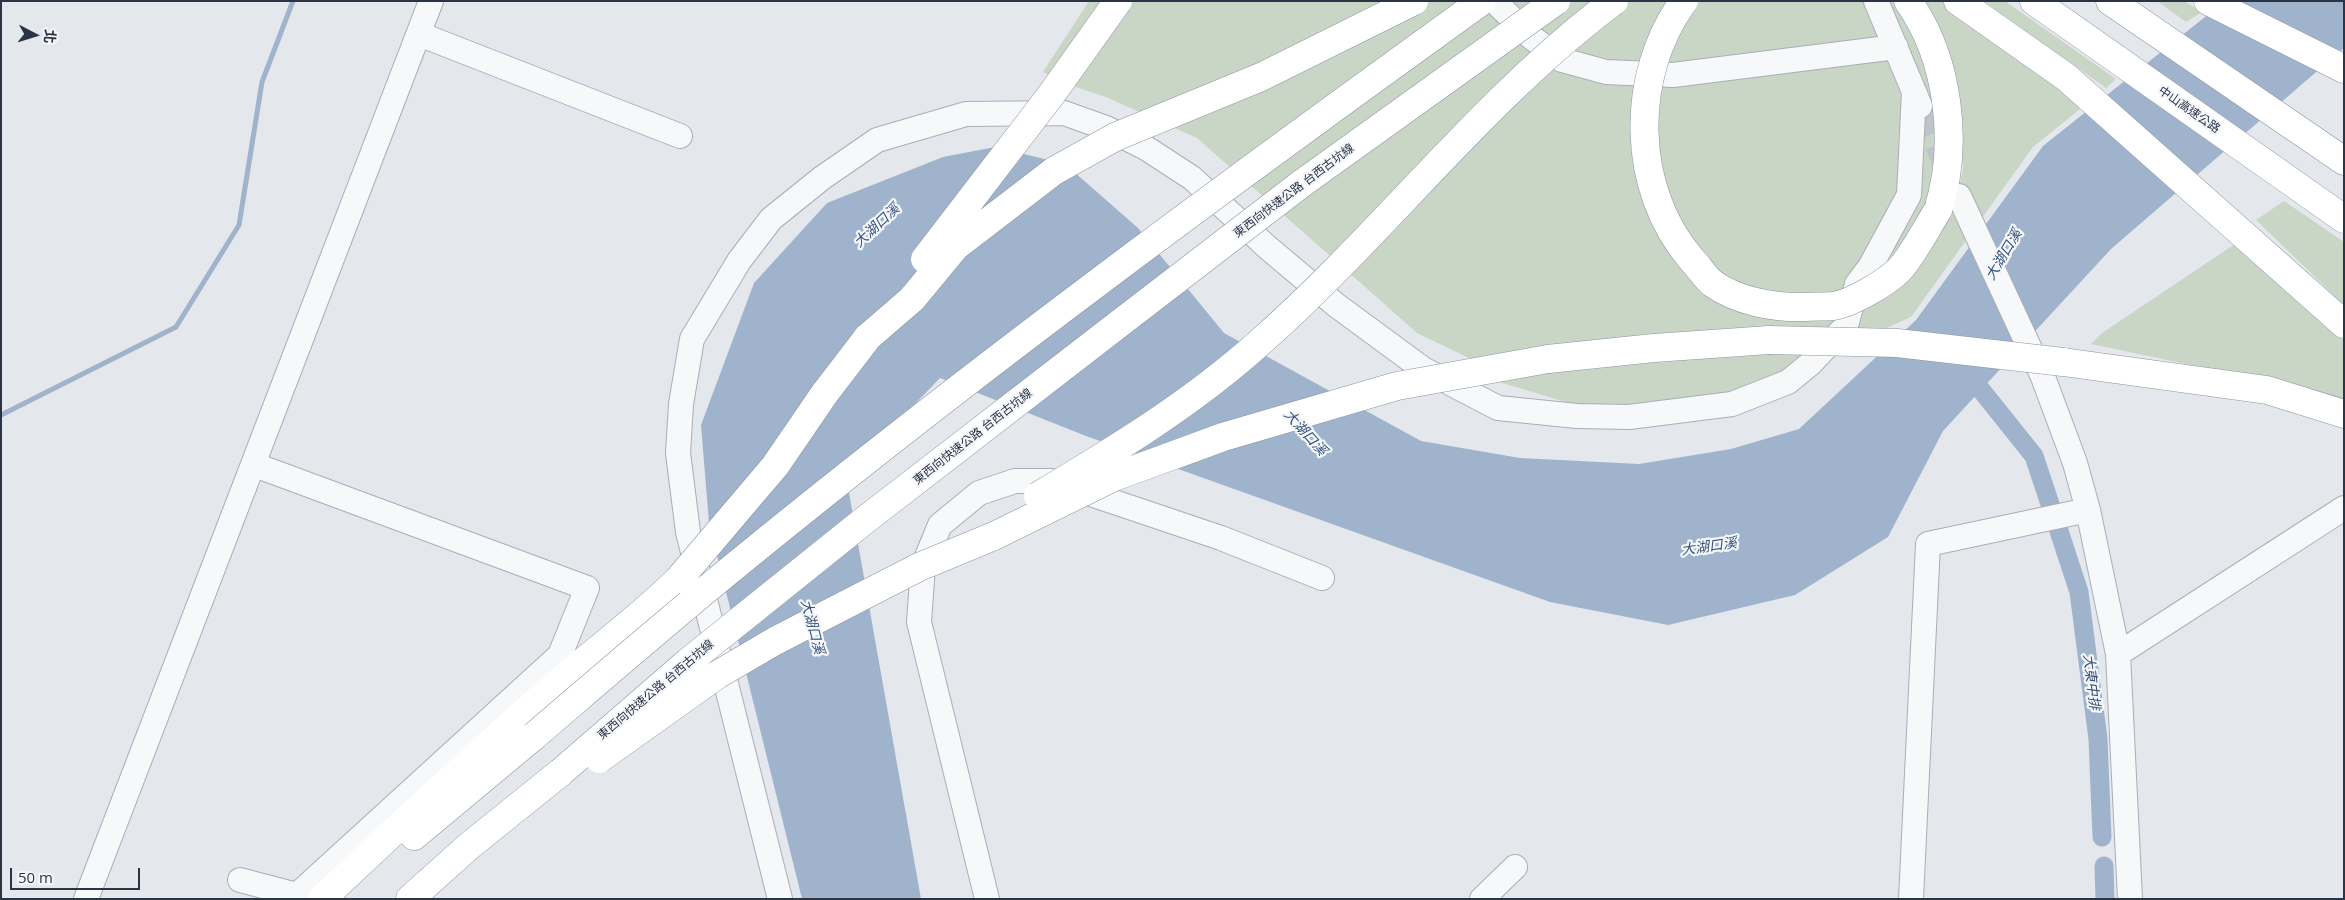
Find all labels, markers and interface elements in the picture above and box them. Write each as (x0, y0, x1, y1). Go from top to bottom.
north arrow (10, 10, 60, 60)
text: 北 (40, 29, 61, 44)
street label: 中山高速公路 (2155, 83, 2223, 137)
street label: 東西向快速公路 台西古坑線 (1231, 141, 1357, 241)
water label: 大湖口溪 (851, 201, 903, 251)
water label: 大湖口溪 (1982, 227, 2026, 283)
street label: 東西向快速公路 台西古坑線 (911, 386, 1035, 488)
water label: 大湖口溪 (1280, 407, 1330, 459)
water label: 大湖口溪 (1680, 535, 1738, 559)
water label: 大湖口溪 (797, 598, 827, 656)
street label: 東西向快速公路 台西古坑線 (595, 637, 717, 743)
water label: 大東中排 (2079, 653, 2103, 711)
scale bar (12, 858, 142, 890)
text: 50 m (18, 867, 53, 887)

